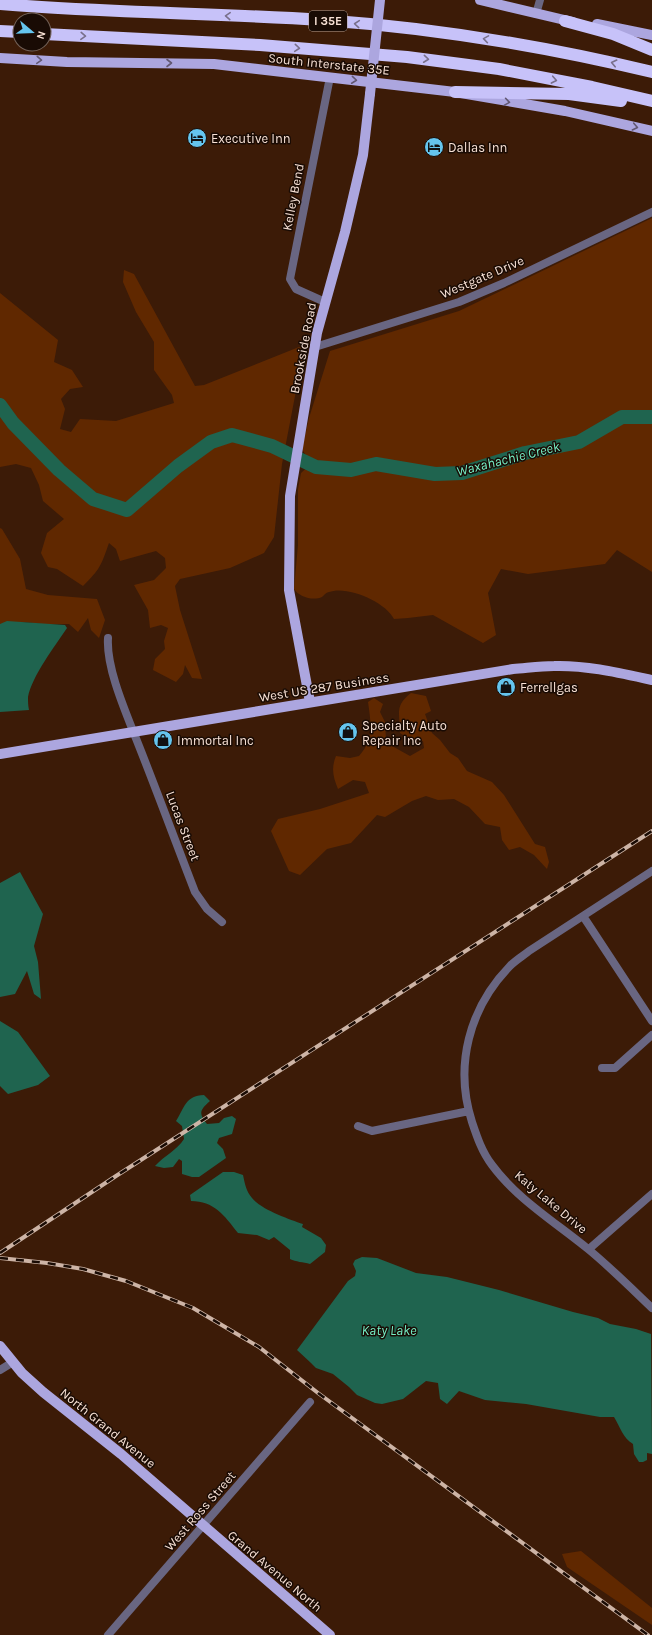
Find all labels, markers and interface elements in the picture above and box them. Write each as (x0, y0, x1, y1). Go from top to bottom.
one-way arrow (225, 11, 231, 20)
road number: I 35E (309, 11, 347, 31)
north arrow (12, 12, 52, 52)
one-way arrow (354, 19, 360, 28)
text: N (34, 29, 48, 41)
one-way arrow (80, 31, 86, 40)
one-way arrow (483, 35, 489, 43)
one-way arrow (294, 43, 300, 52)
street label: South Interstate 35E (267, 50, 391, 78)
one-way arrow (423, 54, 429, 63)
one-way arrow (36, 56, 42, 65)
one-way arrow (166, 59, 172, 67)
one-way arrow (611, 59, 617, 67)
one-way arrow (351, 75, 357, 84)
one-way arrow (551, 75, 558, 83)
one-way arrow (504, 97, 511, 106)
one-way arrow (632, 122, 638, 130)
hotel icon: Executive Inn (186, 127, 208, 149)
place label: Executive Inn (211, 131, 291, 146)
hotel icon: Dallas Inn (423, 136, 445, 158)
place label: Dallas Inn (448, 140, 507, 155)
street label: Kelley Bend (279, 162, 307, 232)
street label: Westgate Drive (438, 253, 526, 301)
street label: Brookside Road (287, 301, 319, 395)
water label: Waxahachie Creek (454, 438, 562, 480)
street label: West US 287 Business (258, 669, 390, 705)
shop icon: Ferrellgas (495, 676, 517, 698)
place label: Ferrellgas (520, 680, 578, 695)
place label: Specialty Auto Repair Inc (362, 718, 447, 748)
shop icon: Specialty Auto Repair Inc (337, 721, 359, 743)
shop icon: Immortal Inc (152, 729, 174, 751)
place label: Immortal Inc (177, 733, 254, 748)
street label: Lucas Street (163, 789, 203, 863)
street label: Katy Lake Drive (512, 1167, 590, 1237)
water label: Katy Lake (361, 1322, 417, 1339)
street label: North Grand Avenue (57, 1385, 159, 1471)
street label: West Ross Street (161, 1468, 239, 1554)
street label: Grand Avenue North (225, 1527, 325, 1615)

